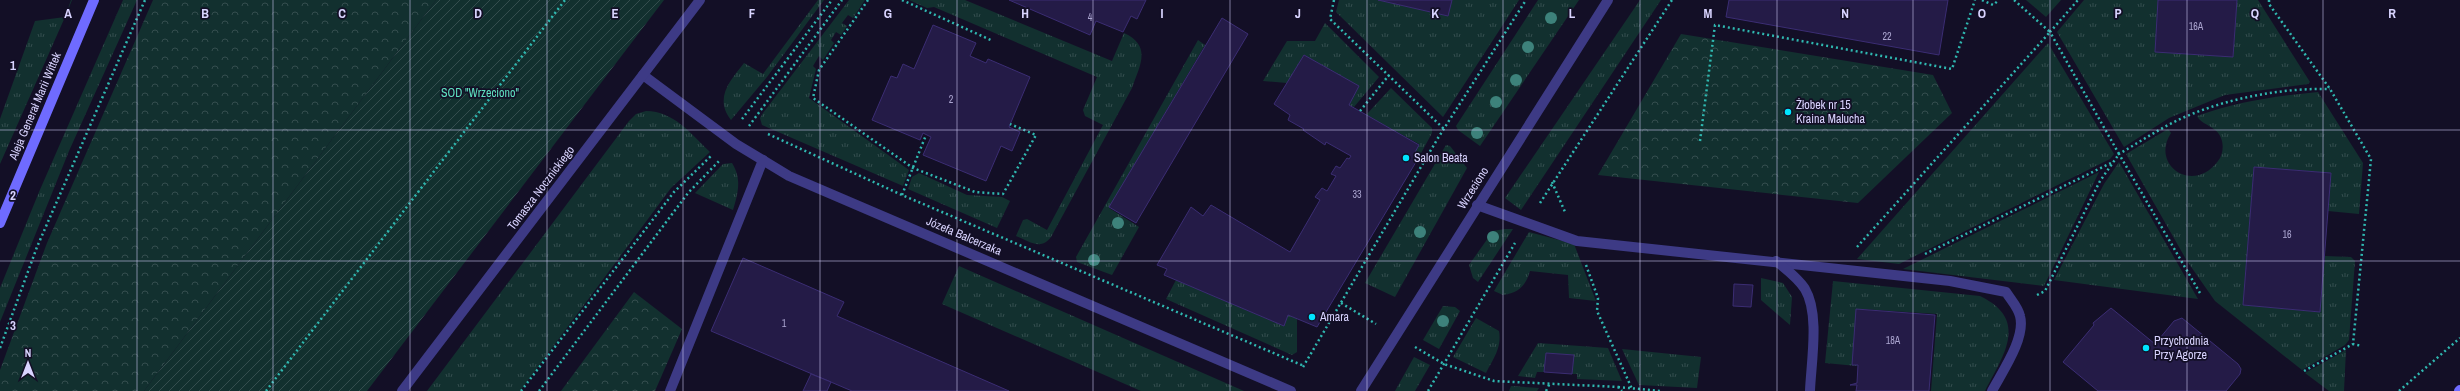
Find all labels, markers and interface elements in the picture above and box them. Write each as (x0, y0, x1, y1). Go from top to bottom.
text: A (64, 5, 72, 22)
text: B (201, 5, 209, 22)
text: C (338, 5, 346, 22)
text: D (474, 5, 482, 22)
text: E (611, 5, 619, 22)
text: F (749, 5, 756, 22)
text: G (884, 5, 892, 22)
text: H (1021, 5, 1029, 22)
text: I (1161, 5, 1164, 22)
text: J (1295, 5, 1301, 22)
text: K (1431, 5, 1439, 22)
text: L (1569, 5, 1576, 22)
text: M (1704, 5, 1713, 22)
text: N (1841, 5, 1849, 22)
text: O (1978, 5, 1986, 22)
text: P (2114, 5, 2122, 22)
text: Q (2251, 5, 2259, 22)
text: R (2388, 5, 2396, 22)
house number: 4 (1088, 11, 1093, 24)
house number: 16A (2189, 20, 2204, 33)
house number: 22 (1882, 30, 1892, 43)
street label: Aleja Generał Marii Wittek (5, 50, 65, 163)
text: 1 (10, 57, 16, 74)
park label: SOD "Wrzeciono" (441, 85, 519, 101)
house number: 2 (949, 93, 954, 106)
place label: Żłobek nr 15 Kraina Malucha (1796, 97, 1865, 127)
marker: Żłobek nr 15 Kraina Malucha (1783, 107, 1793, 117)
street label: Tomasza Nocznickiego (504, 143, 578, 233)
place label: Salon Beata (1414, 150, 1468, 166)
marker: Salon Beata (1401, 153, 1411, 163)
street label: Wrzeciono (1454, 164, 1492, 212)
text: 2 (10, 187, 16, 204)
house number: 33 (1352, 188, 1362, 201)
street label: Józefa Balcerzaka (924, 213, 1005, 259)
house number: 16 (2282, 228, 2292, 241)
place label: Amara (1319, 309, 1350, 325)
marker: Amara (1307, 312, 1317, 322)
text: 3 (10, 317, 16, 334)
house number: 1 (782, 317, 787, 330)
place label: Przychodnia Przy Agorze (2154, 333, 2209, 363)
house number: 18A (1886, 334, 1901, 347)
north arrow (8, 343, 48, 383)
marker: Przychodnia Przy Agorze (2141, 343, 2151, 353)
text: N (25, 346, 31, 360)

